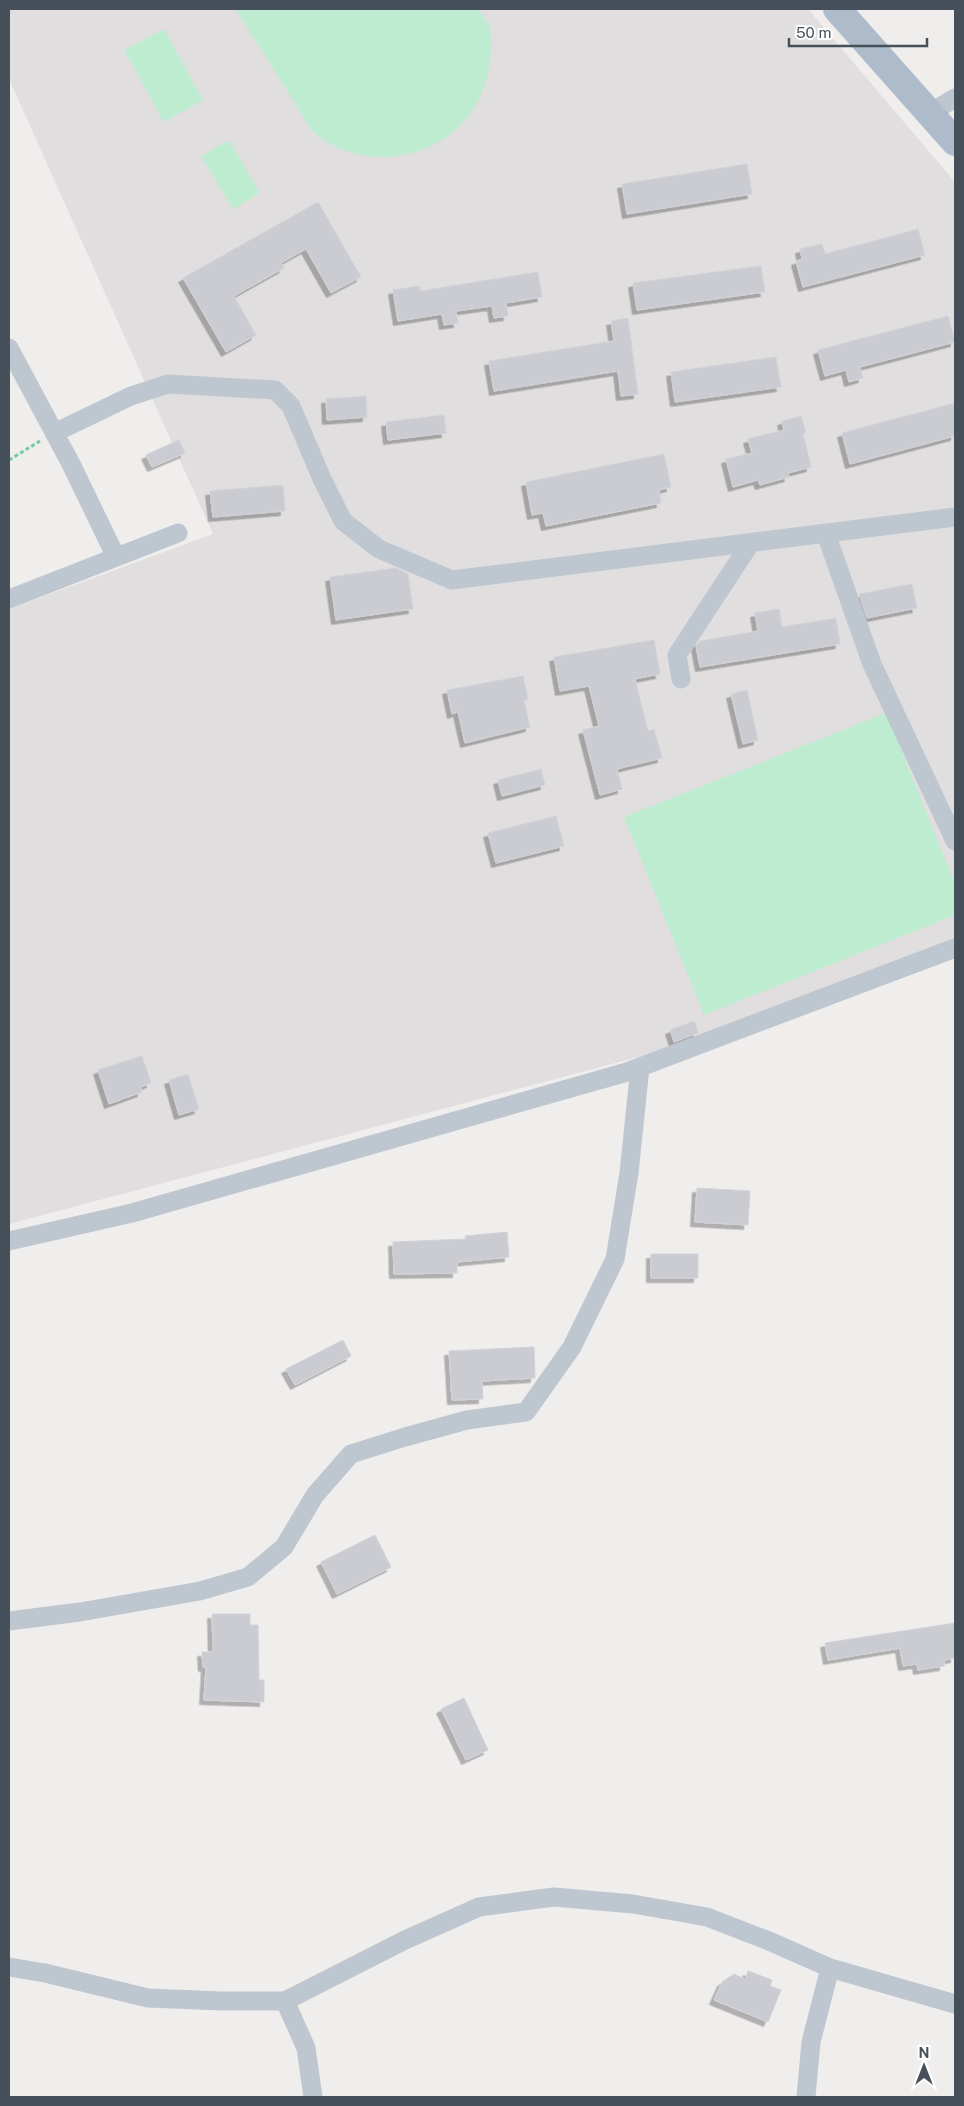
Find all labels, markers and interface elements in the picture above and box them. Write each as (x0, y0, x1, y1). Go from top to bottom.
scale bar (789, 15, 926, 47)
text: 50 m (796, 24, 831, 41)
north arrow (899, 2041, 949, 2091)
text: N (919, 2045, 929, 2061)

